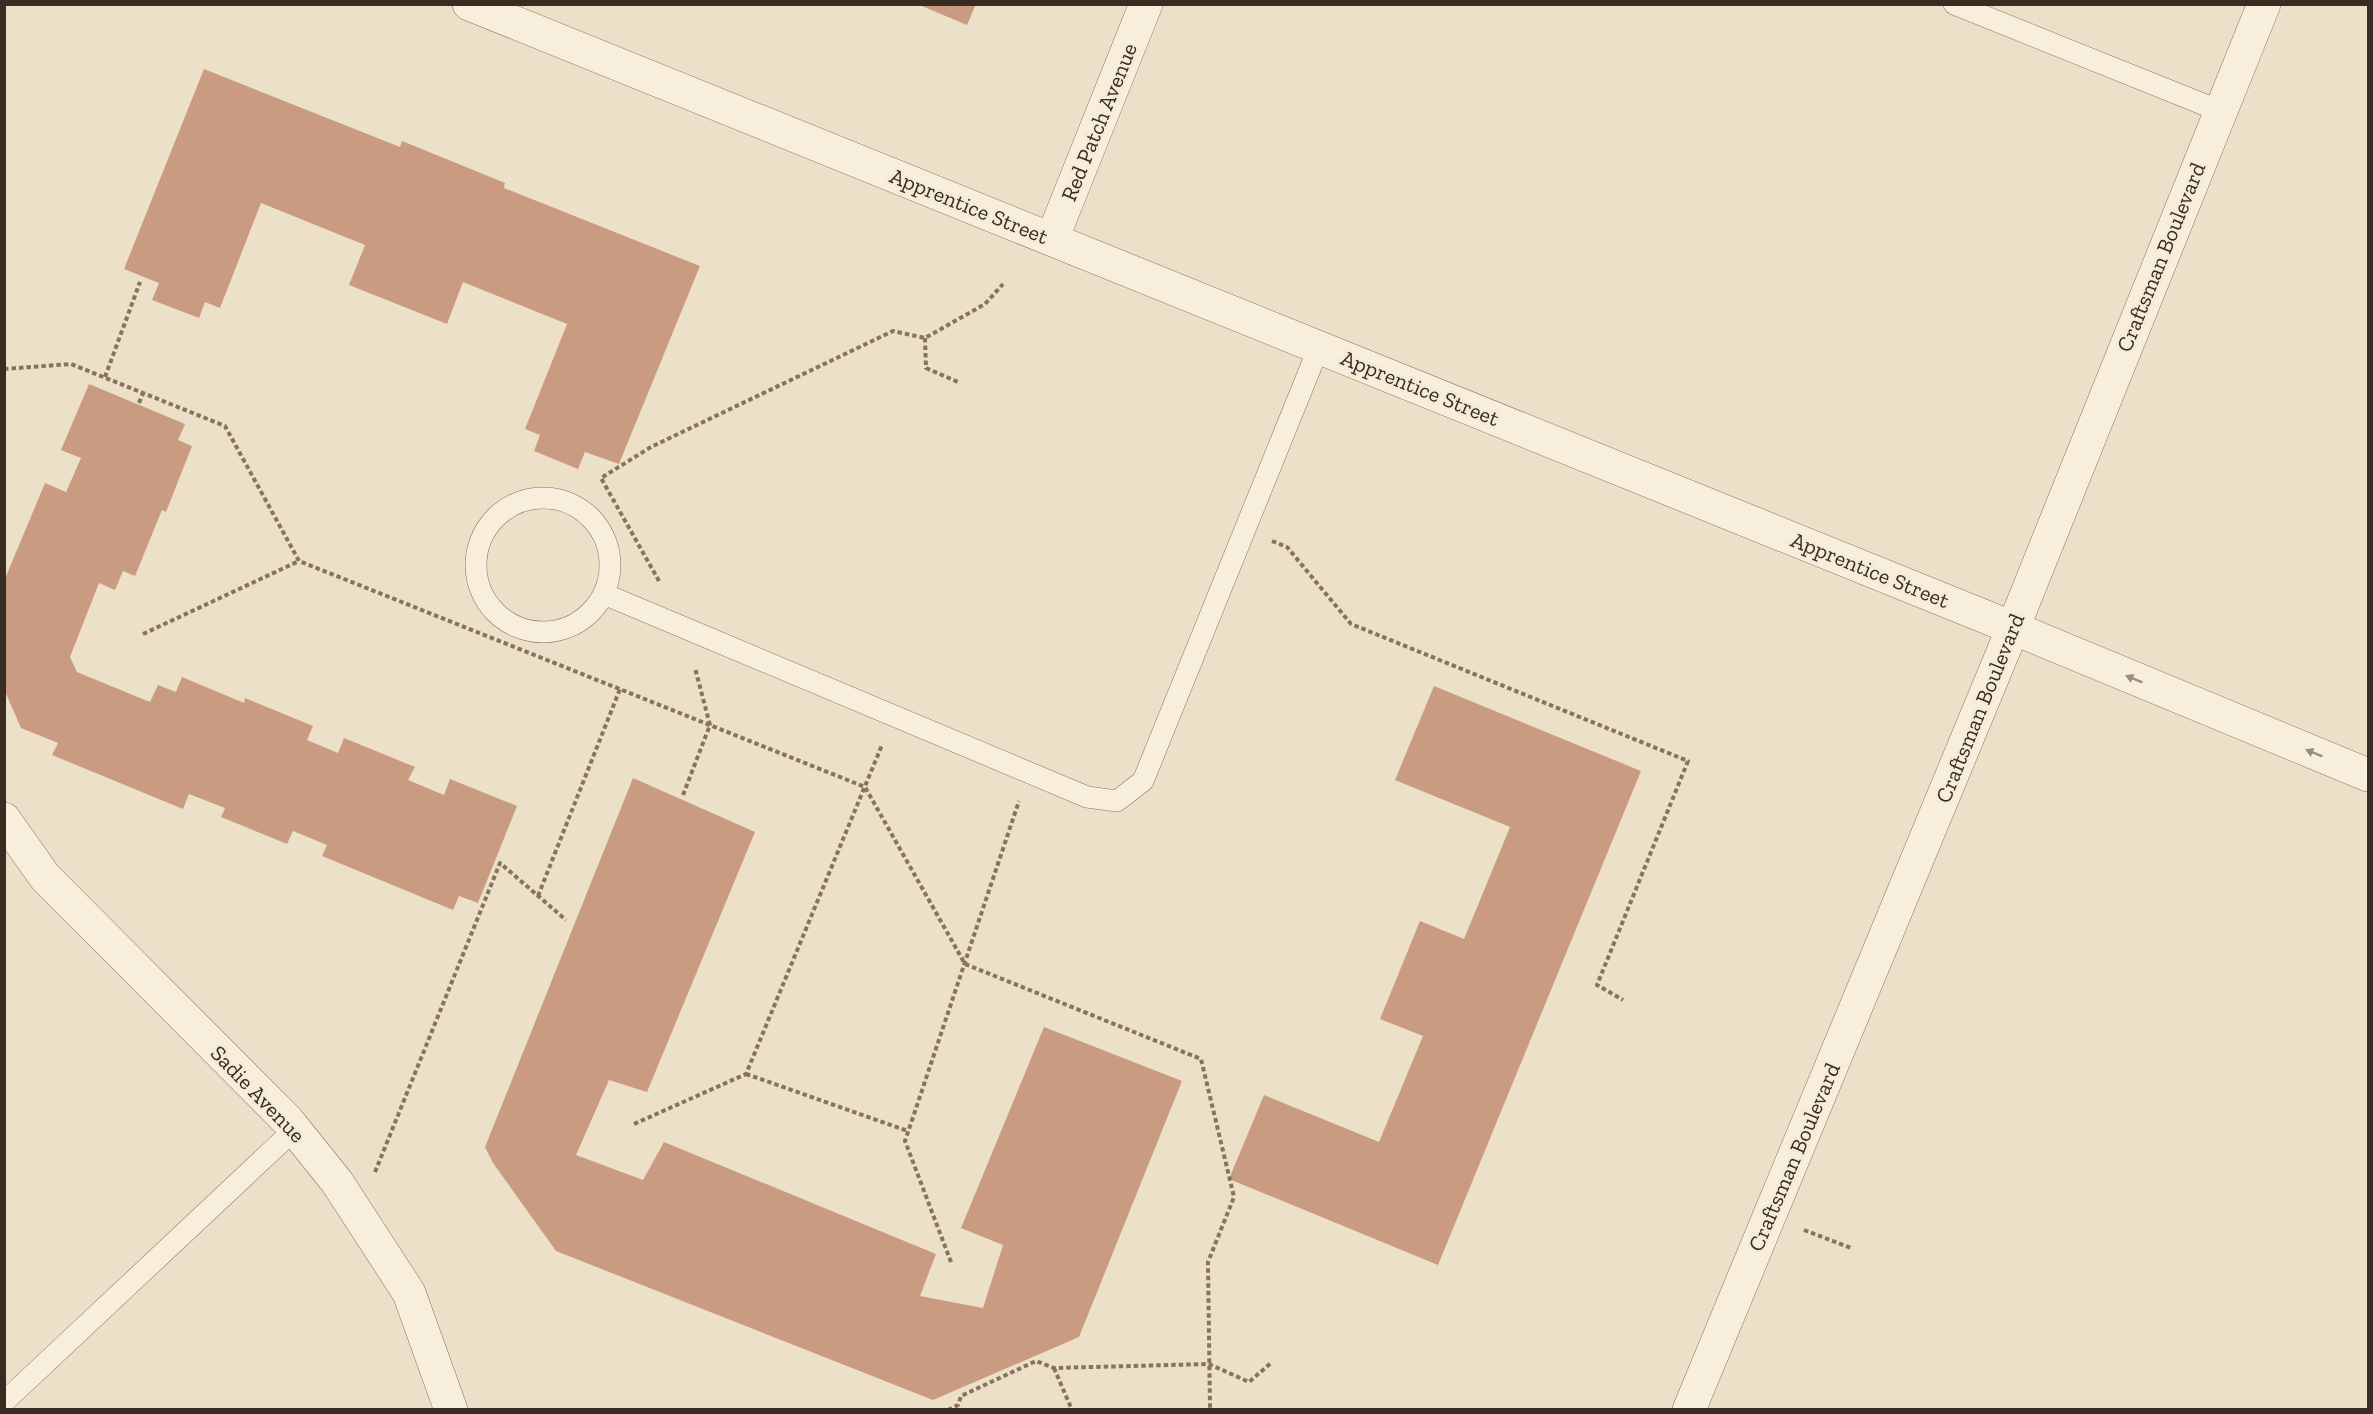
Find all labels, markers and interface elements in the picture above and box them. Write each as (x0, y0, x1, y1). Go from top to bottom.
street label: Red Patch Avenue (1055, 39, 1143, 205)
street label: Craftsman Boulevard (2111, 158, 2211, 356)
street label: Apprentice Street (886, 162, 1053, 250)
street label: Apprentice Street (1337, 344, 1504, 432)
street label: Apprentice Street (1787, 526, 1954, 614)
street label: Craftsman Boulevard (1930, 609, 2030, 807)
one-way arrow (2125, 674, 2143, 683)
one-way arrow (2305, 748, 2323, 758)
street label: Sadie Avenue (205, 1040, 311, 1148)
street label: Craftsman Boulevard (1742, 1059, 1846, 1255)

